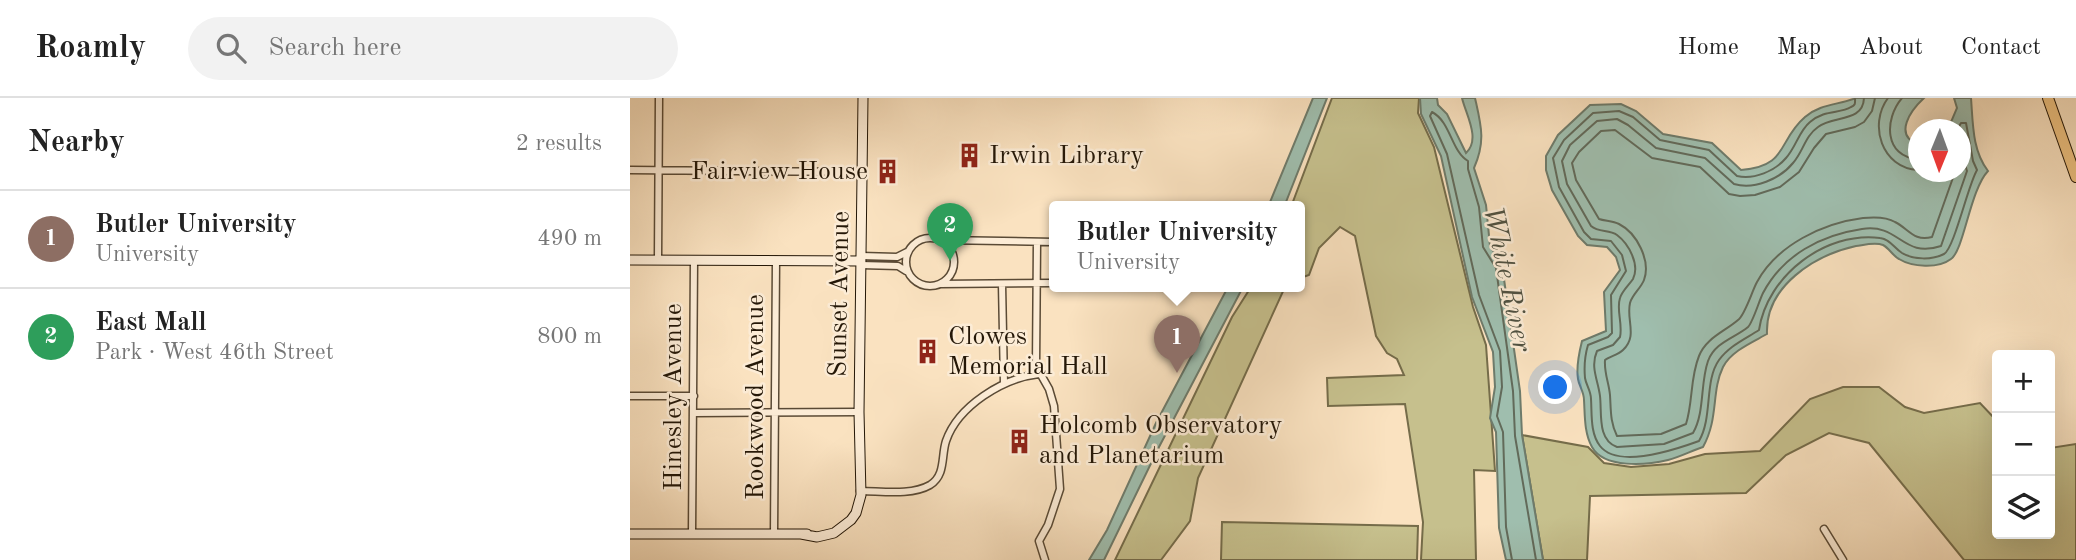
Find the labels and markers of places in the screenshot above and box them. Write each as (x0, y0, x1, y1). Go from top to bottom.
building icon: Irwin Library (955, 142, 983, 170)
place label: Irwin Library (989, 143, 1144, 169)
building icon: Fairview House (874, 158, 902, 186)
place label: Fairview House (691, 159, 868, 185)
pin: 2 (927, 203, 973, 261)
pin: 1 (1154, 315, 1200, 373)
place label: Clowes Memorial Hall (948, 324, 1107, 380)
building icon: Clowes Memorial Hall (914, 338, 942, 366)
place label: Holcomb Observatory and Planetarium (1039, 413, 1283, 469)
building icon: Holcomb Observatory and Planetarium (1005, 427, 1033, 455)

